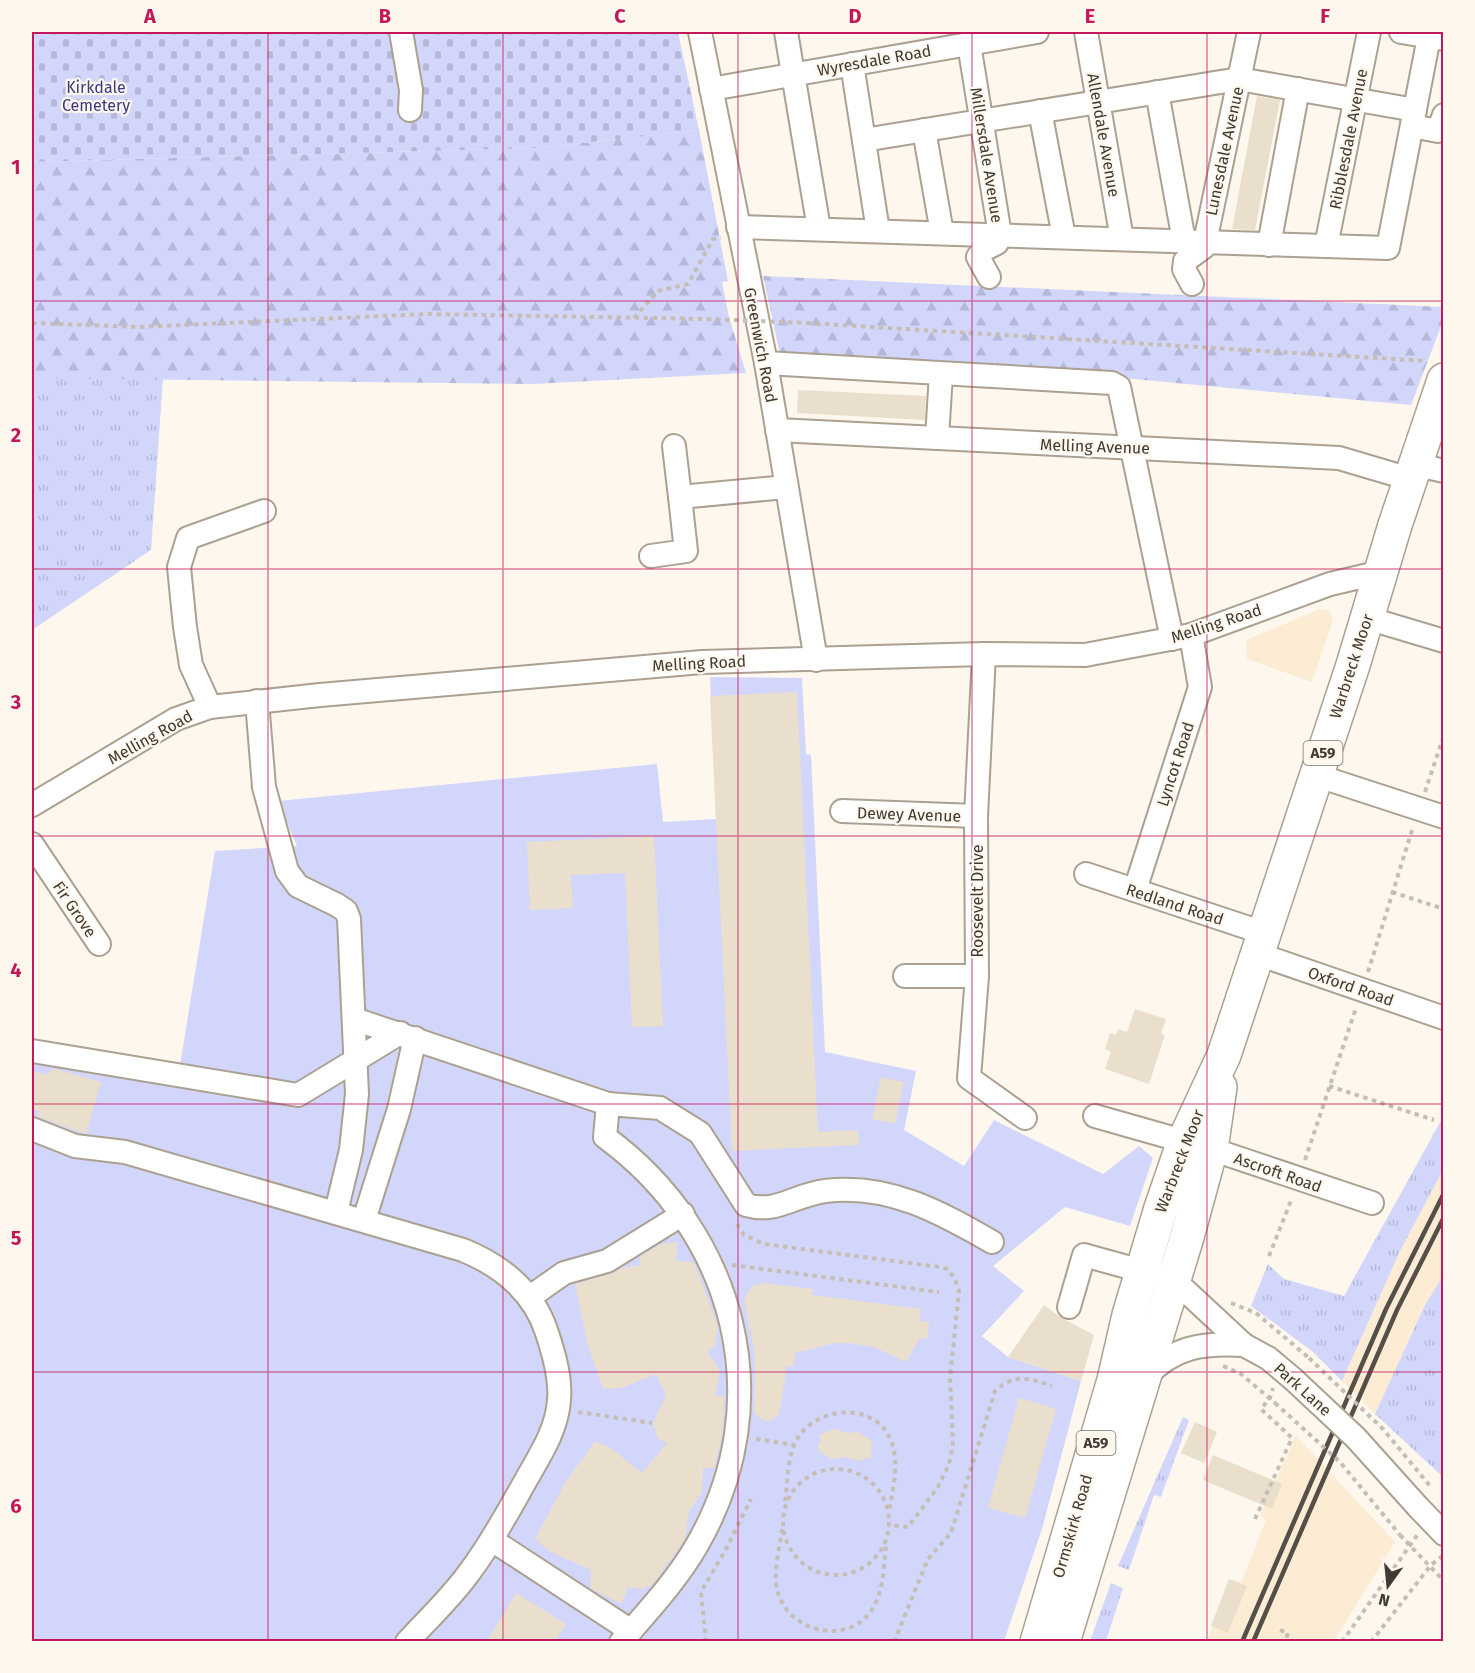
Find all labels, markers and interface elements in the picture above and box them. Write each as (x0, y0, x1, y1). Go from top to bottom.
text: A (143, 4, 157, 28)
text: B (379, 4, 391, 28)
text: C (614, 4, 626, 28)
text: D (848, 4, 862, 28)
text: E (1085, 4, 1095, 28)
text: F (1320, 4, 1330, 28)
street label: Wyresdale Road (816, 41, 933, 80)
street label: Ribblesdale Avenue (1326, 67, 1371, 211)
street label: Allendale Avenue (1083, 72, 1124, 198)
park label: Kirkdale Cemetery (62, 78, 130, 115)
street label: Lunesdale Avenue (1202, 85, 1247, 217)
street label: Millersdale Avenue (966, 86, 1007, 224)
text: 1 (11, 155, 21, 179)
street label: Greenwich Road (740, 286, 781, 404)
text: 2 (11, 423, 21, 447)
street label: Melling Avenue (1040, 435, 1150, 458)
street label: Melling Road (1169, 600, 1264, 647)
street label: Warbreck Moor (1326, 611, 1378, 721)
street label: Melling Road (652, 652, 746, 675)
text: 3 (10, 690, 21, 714)
street label: Melling Road (105, 706, 196, 769)
street label: Lyncot Road (1153, 720, 1198, 809)
road number: A59 (1304, 741, 1342, 765)
street label: Dewey Avenue (856, 803, 961, 826)
street label: Roosevelt Drive (968, 844, 987, 958)
street label: Fir Grove (49, 878, 100, 941)
street label: Redland Road (1124, 880, 1226, 929)
text: 4 (10, 958, 22, 982)
street label: Oxford Road (1305, 963, 1396, 1010)
street label: Warbreck Moor (1151, 1106, 1208, 1215)
street label: Ascroft Road (1231, 1149, 1324, 1196)
text: 5 (11, 1226, 22, 1250)
street label: Park Lane (1270, 1359, 1335, 1420)
road number: A59 (1076, 1431, 1116, 1455)
street label: Ormskirk Road (1049, 1472, 1096, 1580)
text: 6 (10, 1494, 22, 1518)
north arrow (1358, 1556, 1418, 1616)
text: N (1377, 1589, 1392, 1611)

